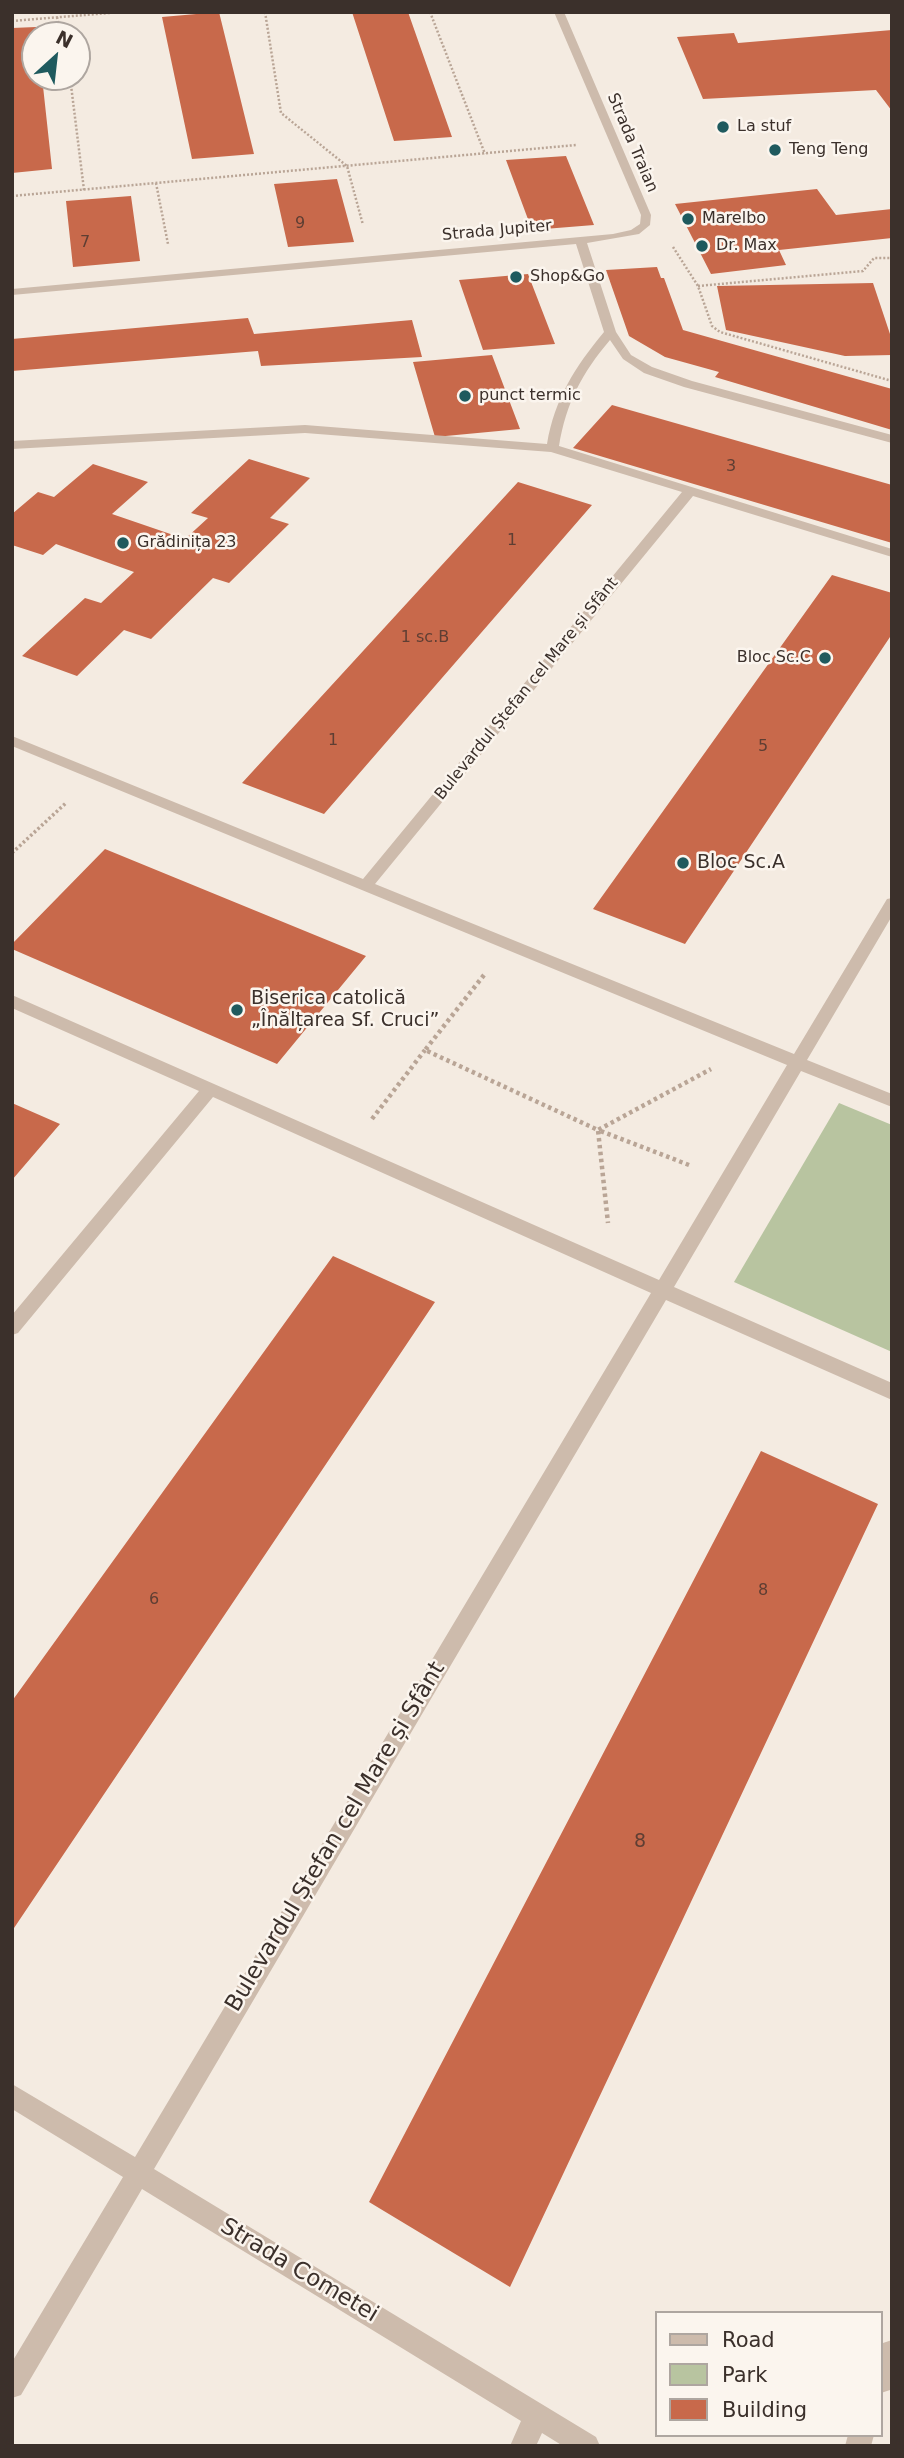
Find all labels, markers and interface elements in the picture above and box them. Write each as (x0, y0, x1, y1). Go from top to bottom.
north arrow (21, 21, 91, 91)
text: N (53, 26, 77, 52)
street label: Strada Traian (602, 90, 662, 196)
place label: La stuf (737, 117, 791, 137)
marker: La stuf (715, 119, 731, 135)
place label: Teng Teng (789, 140, 868, 160)
marker: Teng Teng (767, 142, 783, 158)
place label: Marelbo (702, 209, 766, 229)
marker: Marelbo (680, 211, 696, 227)
house number: 9 (295, 214, 305, 234)
street label: Strada Jupiter (441, 217, 553, 245)
house number: 7 (80, 233, 90, 253)
place label: Dr. Max (716, 236, 777, 256)
marker: Dr. Max (694, 238, 710, 254)
place label: Shop&Go (530, 267, 605, 287)
marker: Shop&Go (508, 269, 524, 285)
place label: punct termic (479, 386, 581, 406)
marker: punct termic (457, 388, 473, 404)
house number: 3 (726, 457, 736, 477)
house number: 1 (507, 531, 517, 551)
place label: Grădinița 23 (137, 533, 236, 553)
marker: Grădinița 23 (115, 535, 131, 551)
street label: Bulevardul Ștefan cel Mare și Sfânt (431, 574, 623, 804)
house number: 1 sc.B (401, 628, 449, 648)
place label: Bloc Sc.C (737, 648, 811, 668)
marker: Bloc Sc.C (817, 650, 833, 666)
house number: 1 (328, 731, 338, 751)
house number: 5 (758, 737, 768, 757)
place label: Bloc Sc.A (697, 852, 785, 874)
marker: Bloc Sc.A (675, 855, 691, 871)
place label: Biserica catolică „Înălțarea Sf. Cruci” (251, 988, 439, 1032)
marker: Biserica catolică „Înălțarea Sf. Cruci” (229, 1002, 245, 1018)
house number: 8 (758, 1581, 768, 1601)
house number: 6 (149, 1590, 159, 1610)
street label: Bulevardul Ștefan cel Mare și Sfânt (220, 1657, 452, 2017)
house number: 8 (634, 1831, 646, 1853)
street label: Strada Cometei (215, 2213, 383, 2329)
legend (656, 2311, 883, 2437)
text: Road (722, 2328, 775, 2352)
text: Park (722, 2363, 767, 2387)
text: Building (722, 2398, 807, 2422)

